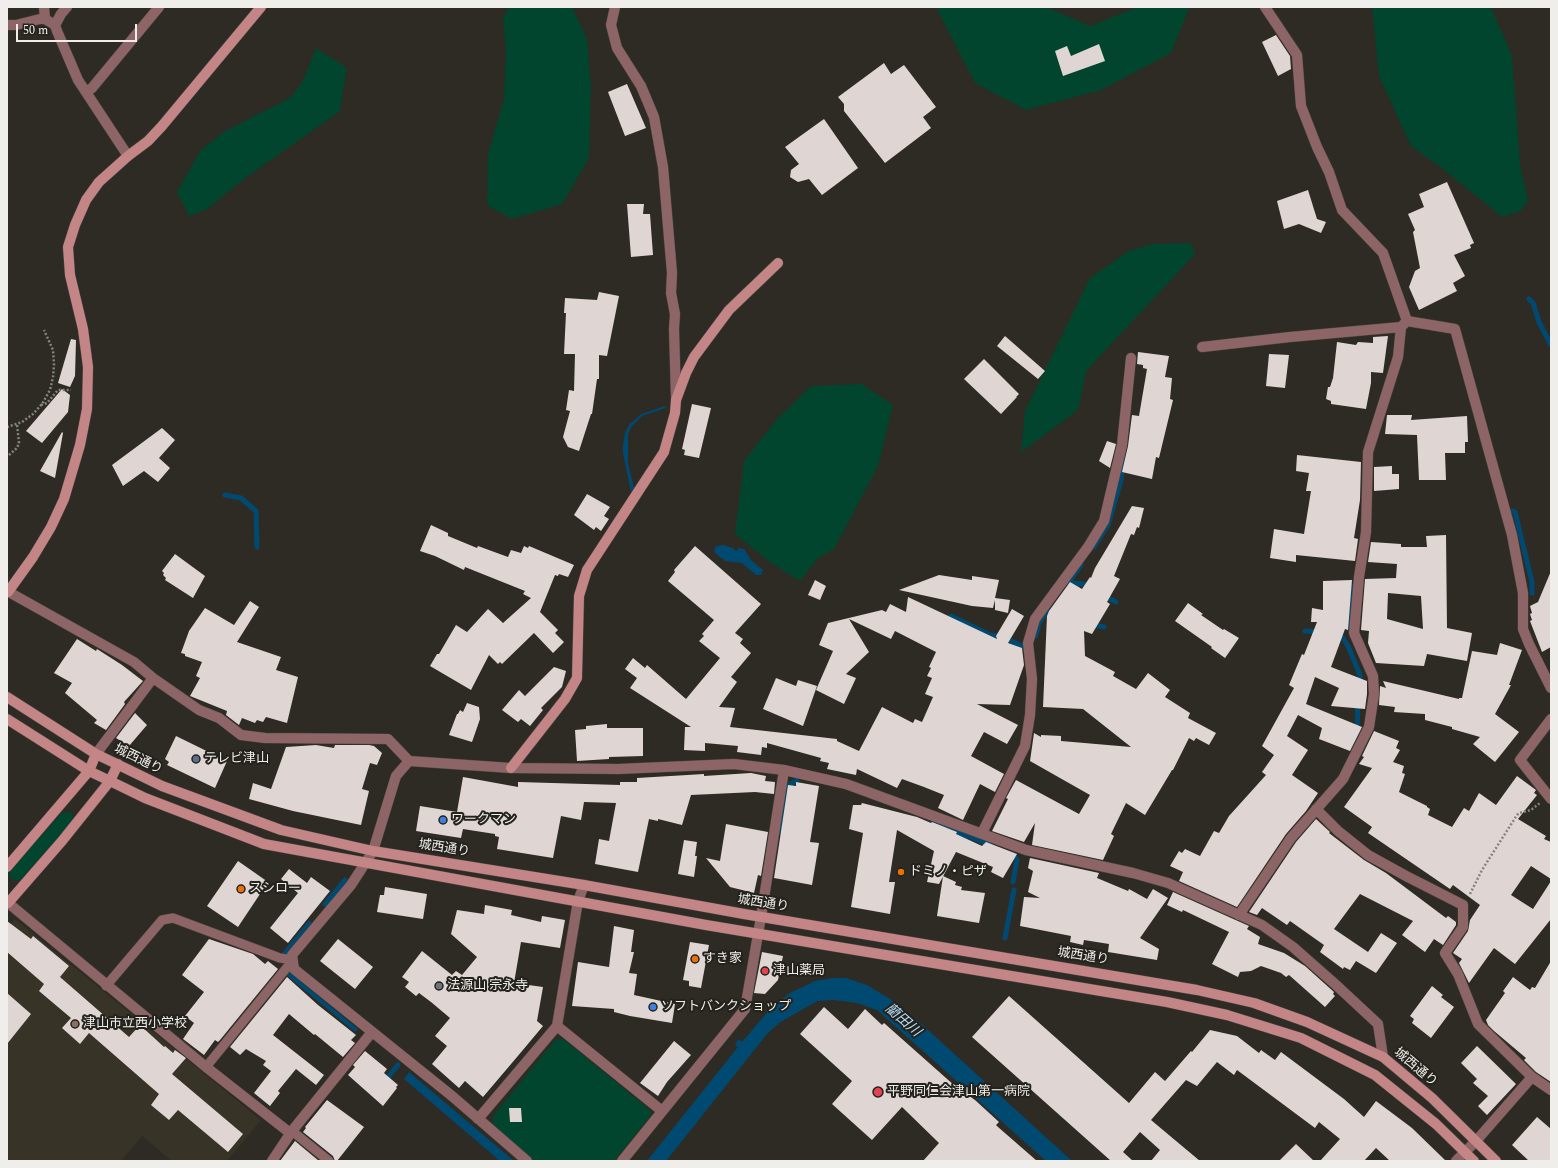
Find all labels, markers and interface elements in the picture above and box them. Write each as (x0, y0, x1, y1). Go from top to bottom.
scale bar (18, 16, 139, 42)
text: 50 m (23, 21, 48, 40)
street label: 城西通り (111, 742, 165, 778)
place label: テレビ津山 (204, 751, 269, 767)
marker: テレビ津山 (191, 754, 201, 764)
place label: ワークマン (451, 812, 516, 828)
marker: ワークマン (438, 815, 448, 825)
street label: 城西通り (417, 837, 471, 861)
place label: ドミノ・ピザ (909, 864, 987, 880)
marker: ドミノ・ピザ (896, 867, 906, 877)
place label: スシロー (249, 881, 301, 897)
marker: スシロー (236, 884, 246, 894)
street label: 城西通り (736, 892, 790, 916)
street label: 城西通り (1056, 945, 1110, 969)
place label: すき家 (703, 951, 742, 967)
marker: すき家 (690, 954, 700, 964)
place label: 津山薬局 (773, 963, 825, 979)
marker: 津山薬局 (760, 966, 770, 976)
place label: 法源山 宗永寺 (447, 978, 528, 994)
marker: 法源山 宗永寺 (434, 981, 444, 991)
place label: ソフトバンクショップ (661, 999, 791, 1015)
water label: 藺田川 (881, 1001, 923, 1041)
marker: ソフトバンクショップ (648, 1002, 658, 1012)
place label: 津山市立西小学校 (83, 1016, 187, 1032)
marker: 津山市立西小学校 (70, 1019, 80, 1029)
street label: 城西通り (1390, 1045, 1440, 1091)
place label: 平野同仁会津山第一病院 (887, 1084, 1030, 1100)
marker: 平野同仁会津山第一病院 (872, 1086, 884, 1098)

